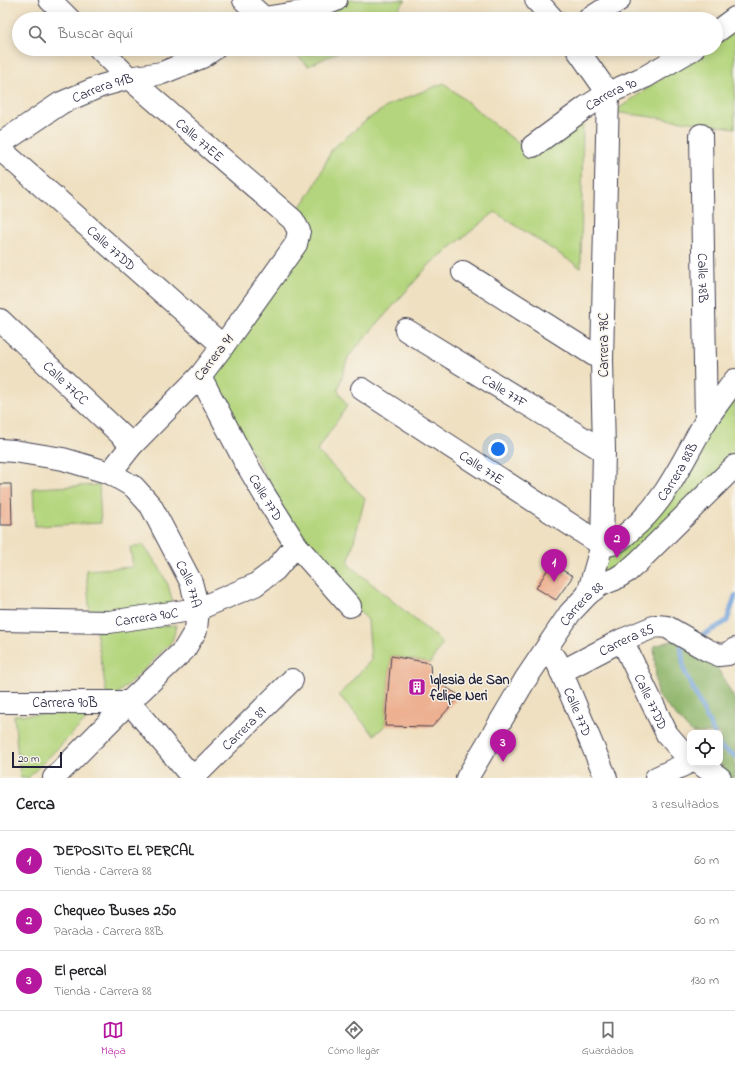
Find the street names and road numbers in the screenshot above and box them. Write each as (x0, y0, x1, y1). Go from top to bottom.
street label: Carrera 91B (69, 68, 136, 109)
street label: Carrera 90 (581, 73, 640, 117)
street label: Calle 77EE (170, 114, 228, 168)
street label: Calle 77DD (81, 221, 140, 276)
street label: Calle 78B (691, 253, 713, 303)
street label: Carrera 78C (594, 313, 615, 377)
street label: Carrera 91 (189, 330, 239, 386)
street label: Calle 77CC (37, 357, 93, 411)
street label: Calle 77F (477, 370, 531, 414)
street label: Carrera 88B (652, 439, 704, 506)
street label: Calle 77E (454, 446, 508, 491)
street label: Calle 77D (243, 470, 287, 525)
street label: Calle 77A (169, 557, 206, 610)
street label: Carrera 88 (555, 577, 608, 631)
street label: Carrera 90C (114, 603, 180, 633)
street label: Carrera 85 (595, 619, 658, 662)
street label: Calle 77DD (628, 670, 672, 734)
street label: Calle 77D (557, 684, 596, 740)
street label: Carrera 90B (32, 693, 98, 714)
street label: Carrera 89 (218, 702, 272, 756)

